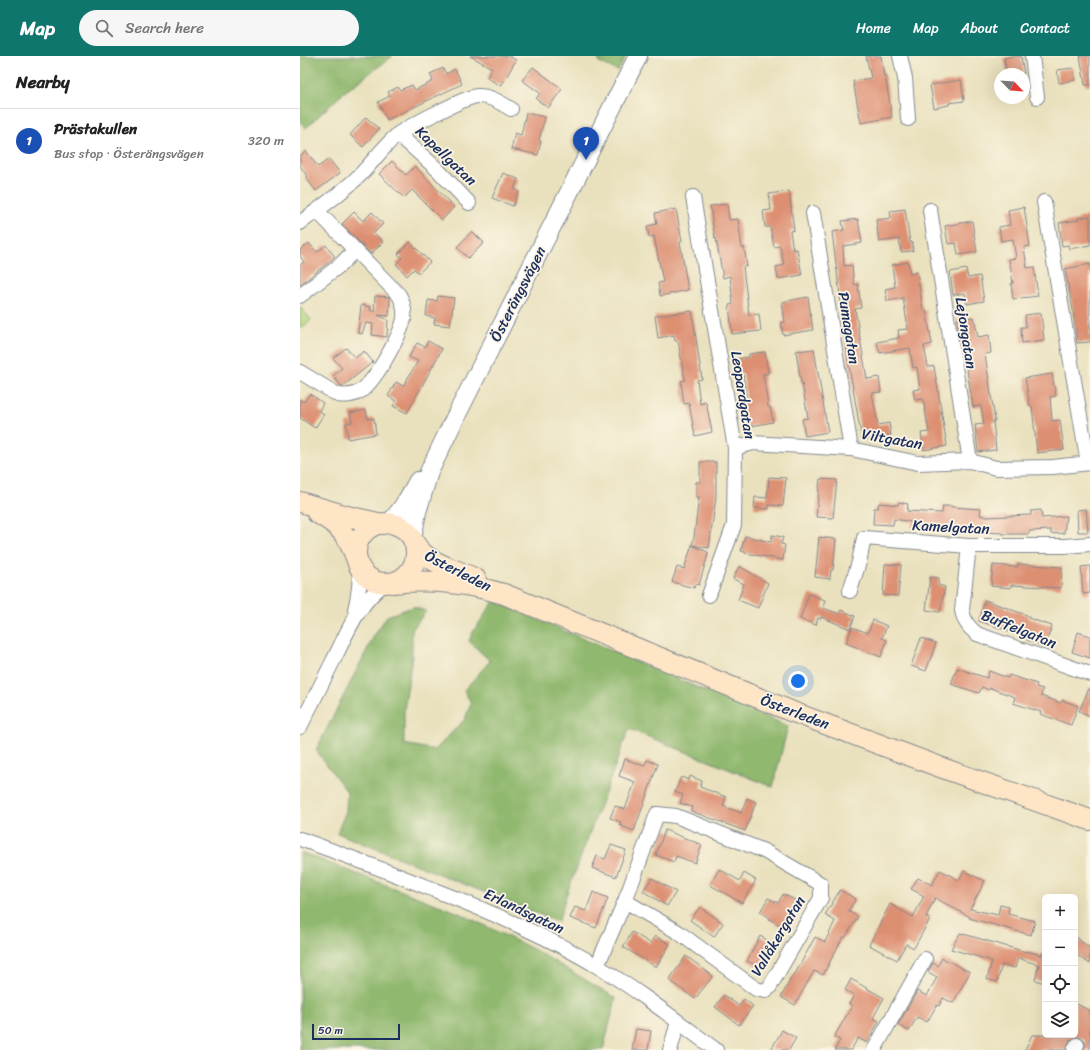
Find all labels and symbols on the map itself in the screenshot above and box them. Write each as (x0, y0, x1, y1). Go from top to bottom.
north arrow (994, 68, 1030, 104)
street label: Kapellgatan (409, 119, 483, 193)
pin: 1 (573, 127, 599, 160)
street label: Österängsvägen (483, 242, 553, 346)
street label: Pumagatan (830, 290, 868, 366)
street label: Lejongatan (947, 295, 985, 371)
street label: Leopardgatan (723, 349, 763, 441)
street label: Viltgatan (860, 421, 924, 457)
street label: Kamelgatan (912, 512, 990, 542)
street label: Österleden (420, 543, 496, 599)
street label: Buffelgatan (977, 602, 1061, 656)
your location (788, 671, 808, 691)
street label: Österleden (757, 687, 833, 737)
street label: Erlandsgatan (479, 881, 569, 941)
street label: Vallåkergatan (744, 891, 812, 981)
scale bar (312, 1022, 400, 1041)

